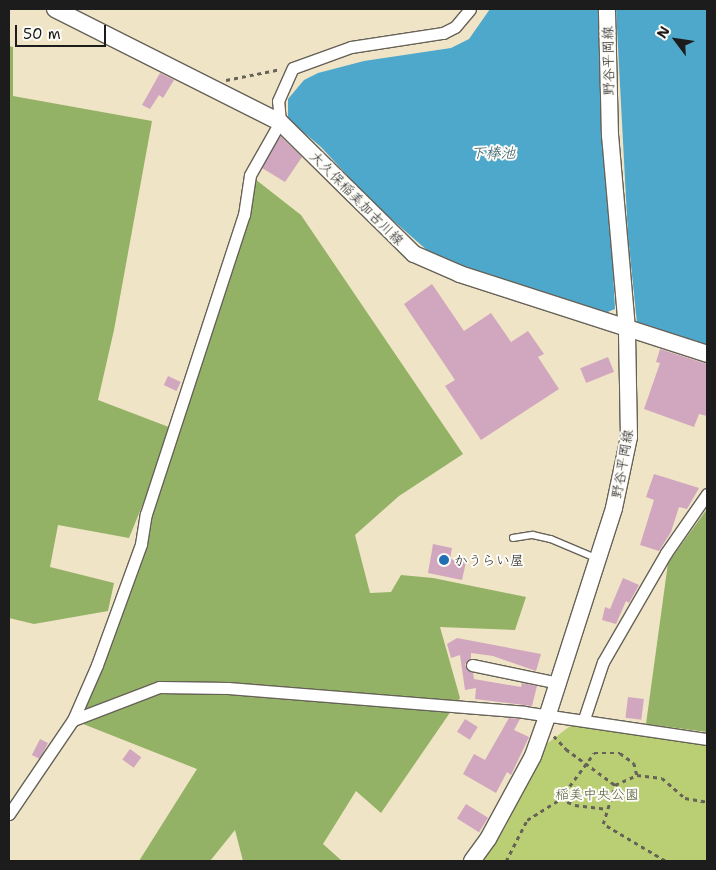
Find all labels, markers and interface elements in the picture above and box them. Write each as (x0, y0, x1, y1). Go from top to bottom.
scale bar (18, 15, 109, 47)
north arrow (651, 15, 701, 65)
text: N (653, 23, 674, 42)
text: 50 m (23, 24, 61, 44)
street label: 野谷平岡線 (599, 26, 617, 96)
water label: 下棒池 (471, 145, 515, 163)
street label: 大久保稲美加古川線 (307, 148, 407, 248)
street label: 野谷平岡線 (608, 428, 636, 500)
place label: かうらい屋 (454, 552, 524, 568)
marker: かうらい屋 (438, 554, 450, 566)
park label: 稲美中央公園 (555, 786, 639, 802)

